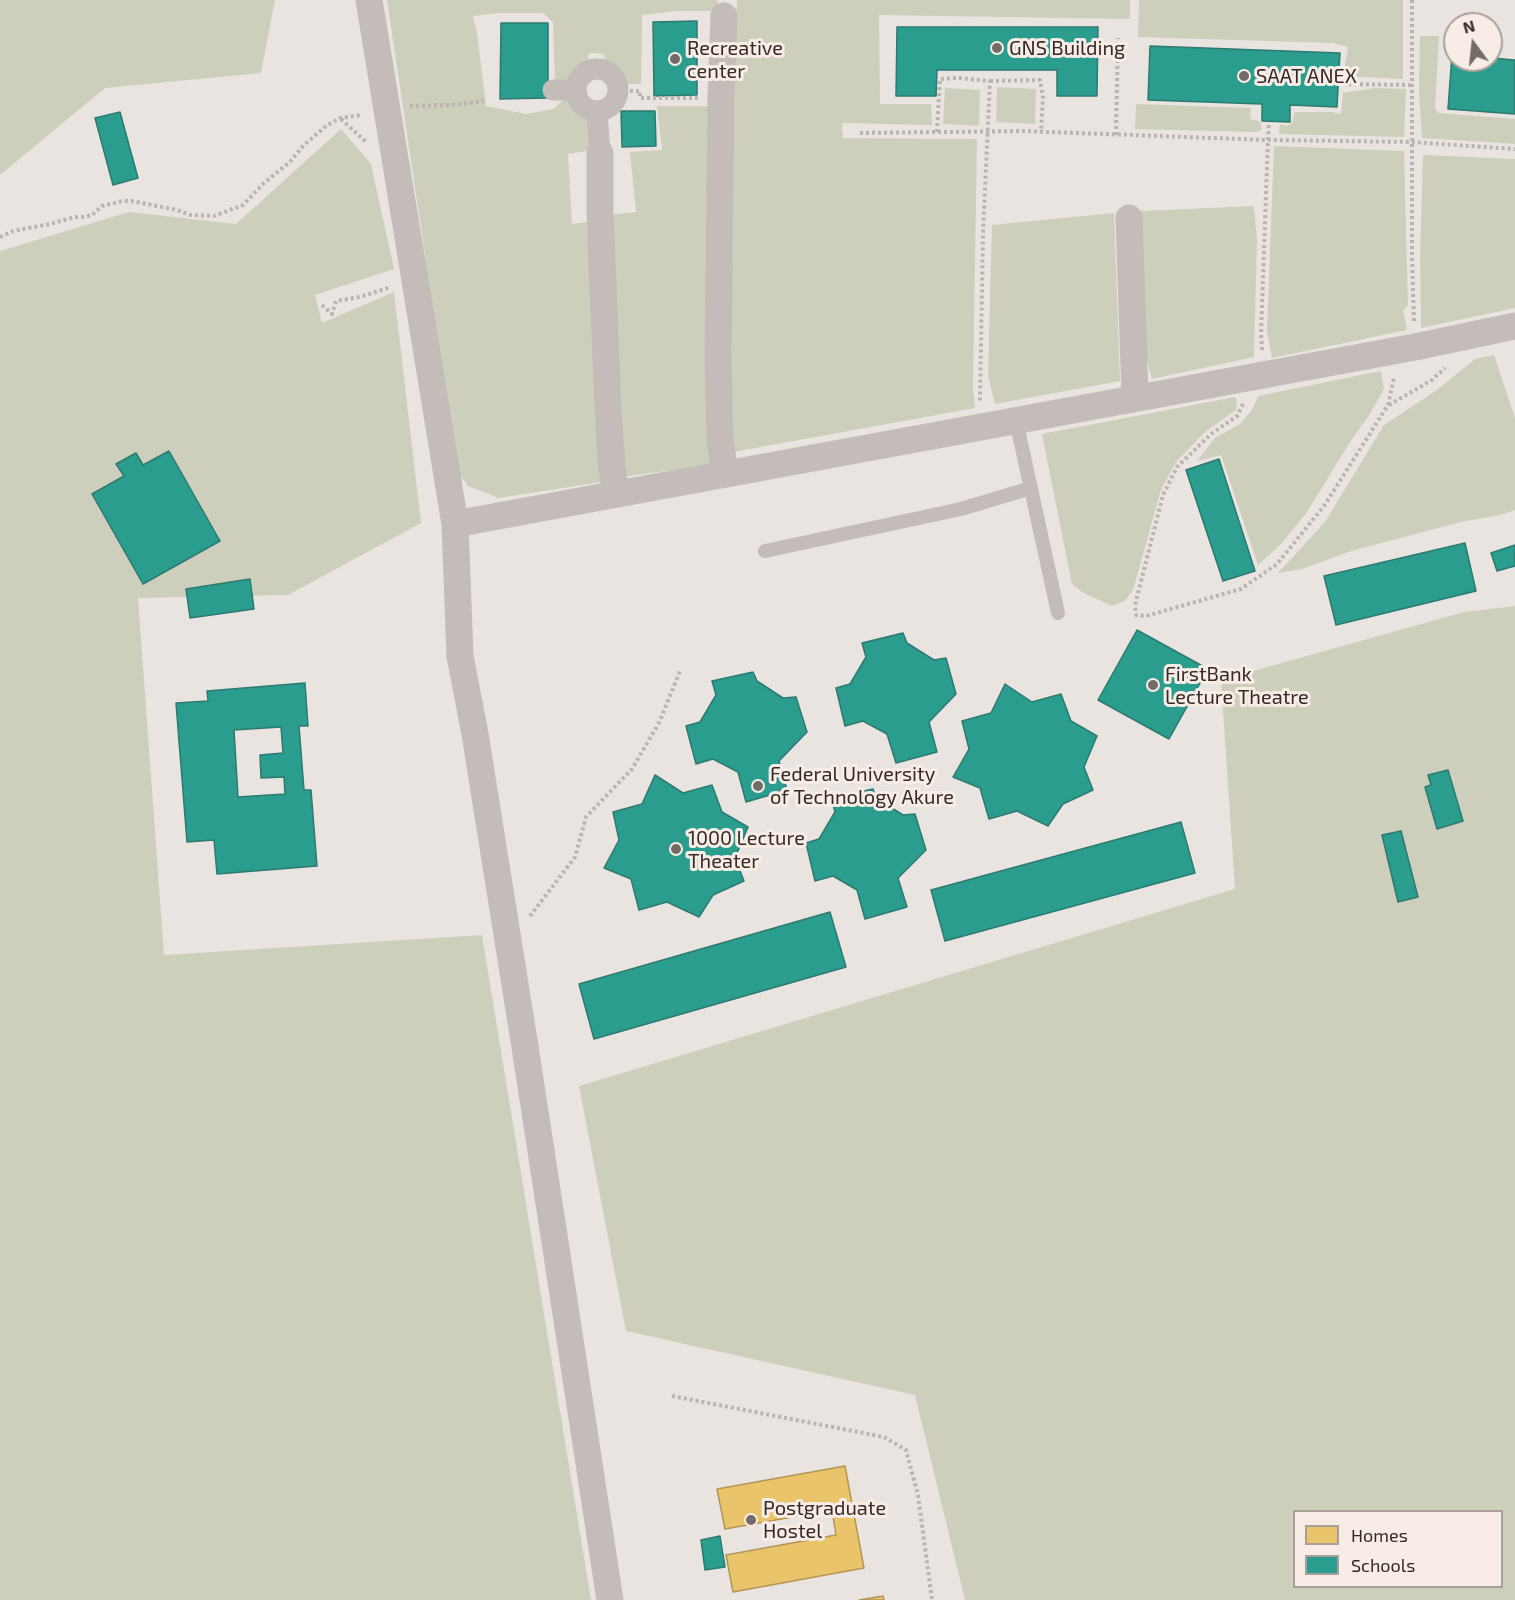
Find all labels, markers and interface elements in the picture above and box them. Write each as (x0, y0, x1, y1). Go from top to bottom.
north arrow (1443, 12, 1503, 72)
text: N (1461, 15, 1477, 37)
place label: Recreative center (687, 36, 783, 83)
place label: GNS Building (1009, 36, 1125, 60)
marker: GNS Building (990, 41, 1004, 55)
marker: Recreative center (668, 52, 682, 66)
place label: SAAT ANEX (1256, 64, 1357, 88)
marker: SAAT ANEX (1237, 69, 1251, 83)
place label: FirstBank Lecture Theatre (1165, 662, 1309, 709)
marker: FirstBank Lecture Theatre (1146, 678, 1160, 692)
place label: Federal University of Technology Akure (770, 762, 954, 809)
marker: Federal University of Technology Akure (751, 779, 765, 793)
place label: 1000 Lecture Theater (688, 826, 805, 873)
marker: 1000 Lecture Theater (669, 842, 683, 856)
place label: Postgraduate Hostel (763, 1496, 886, 1543)
legend (1293, 1510, 1503, 1588)
marker: Postgraduate Hostel (744, 1513, 758, 1527)
text: Homes (1351, 1524, 1408, 1546)
text: Schools (1351, 1554, 1415, 1576)

